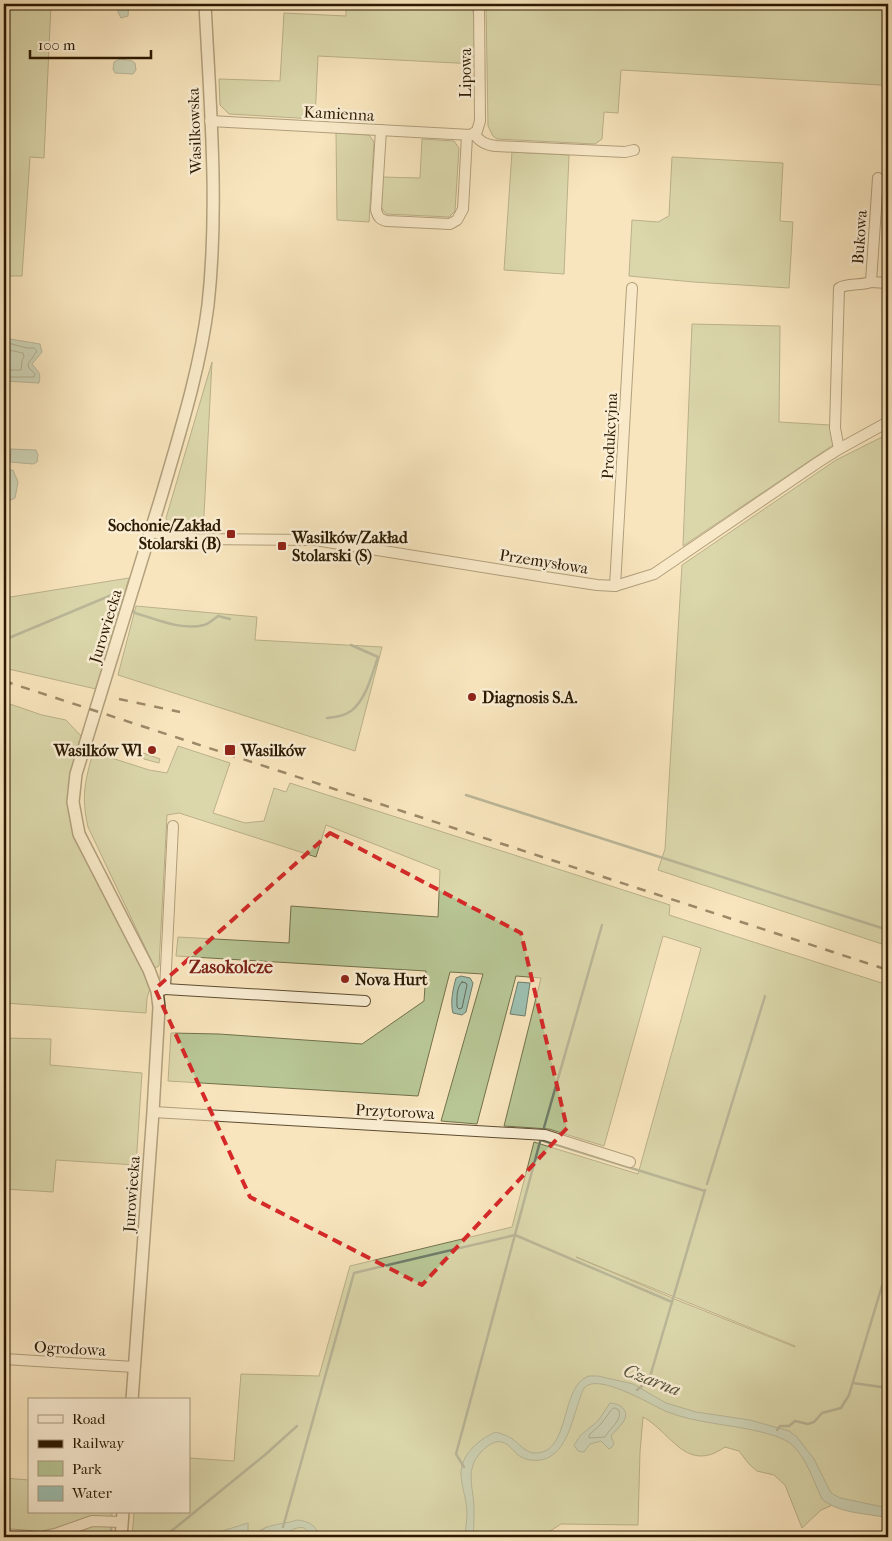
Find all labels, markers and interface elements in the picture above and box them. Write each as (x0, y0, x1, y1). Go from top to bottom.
scale bar (30, 28, 151, 60)
text: 100 m (38, 36, 76, 54)
street label: Lipowa (456, 47, 475, 98)
street label: Wasilkowska (183, 87, 206, 175)
street label: Kamienna (303, 102, 376, 125)
street label: Bukowa (848, 209, 871, 265)
street label: Produkcyjna (598, 392, 621, 480)
place label: Sochonie/Zakład Stolarski (B) (108, 516, 222, 554)
marker: Sochonie/Zakład Stolarski (B) (225, 528, 237, 540)
place label: Wasilków/Zakład Stolarski (S) (291, 528, 409, 566)
marker: Wasilków/Zakład Stolarski (S) (276, 540, 288, 552)
street label: Przemysłowa (498, 545, 590, 578)
street label: Jurowiecka (85, 586, 126, 667)
place label: Diagnosis S.A. (482, 688, 578, 708)
marker: Diagnosis S.A. (466, 691, 478, 703)
place label: Wasilków Wl (53, 741, 143, 760)
place label: Wasilków (240, 741, 307, 760)
marker: Wasilków (223, 743, 237, 757)
marker: Wasilków Wl (146, 744, 158, 756)
district label: Zasokolcze (189, 957, 273, 978)
place label: Nova Hurt (355, 970, 428, 989)
marker: Nova Hurt (339, 973, 351, 985)
street label: Przytorowa (355, 1100, 436, 1123)
street label: Jurowiecka (119, 1155, 144, 1235)
street label: Ogrodowa (34, 1337, 107, 1360)
water label: Czarna (620, 1360, 683, 1401)
legend (28, 1398, 190, 1514)
text: Road (72, 1410, 106, 1428)
text: Railway (72, 1434, 125, 1452)
text: Park (72, 1460, 102, 1478)
text: Water (71, 1484, 112, 1502)

